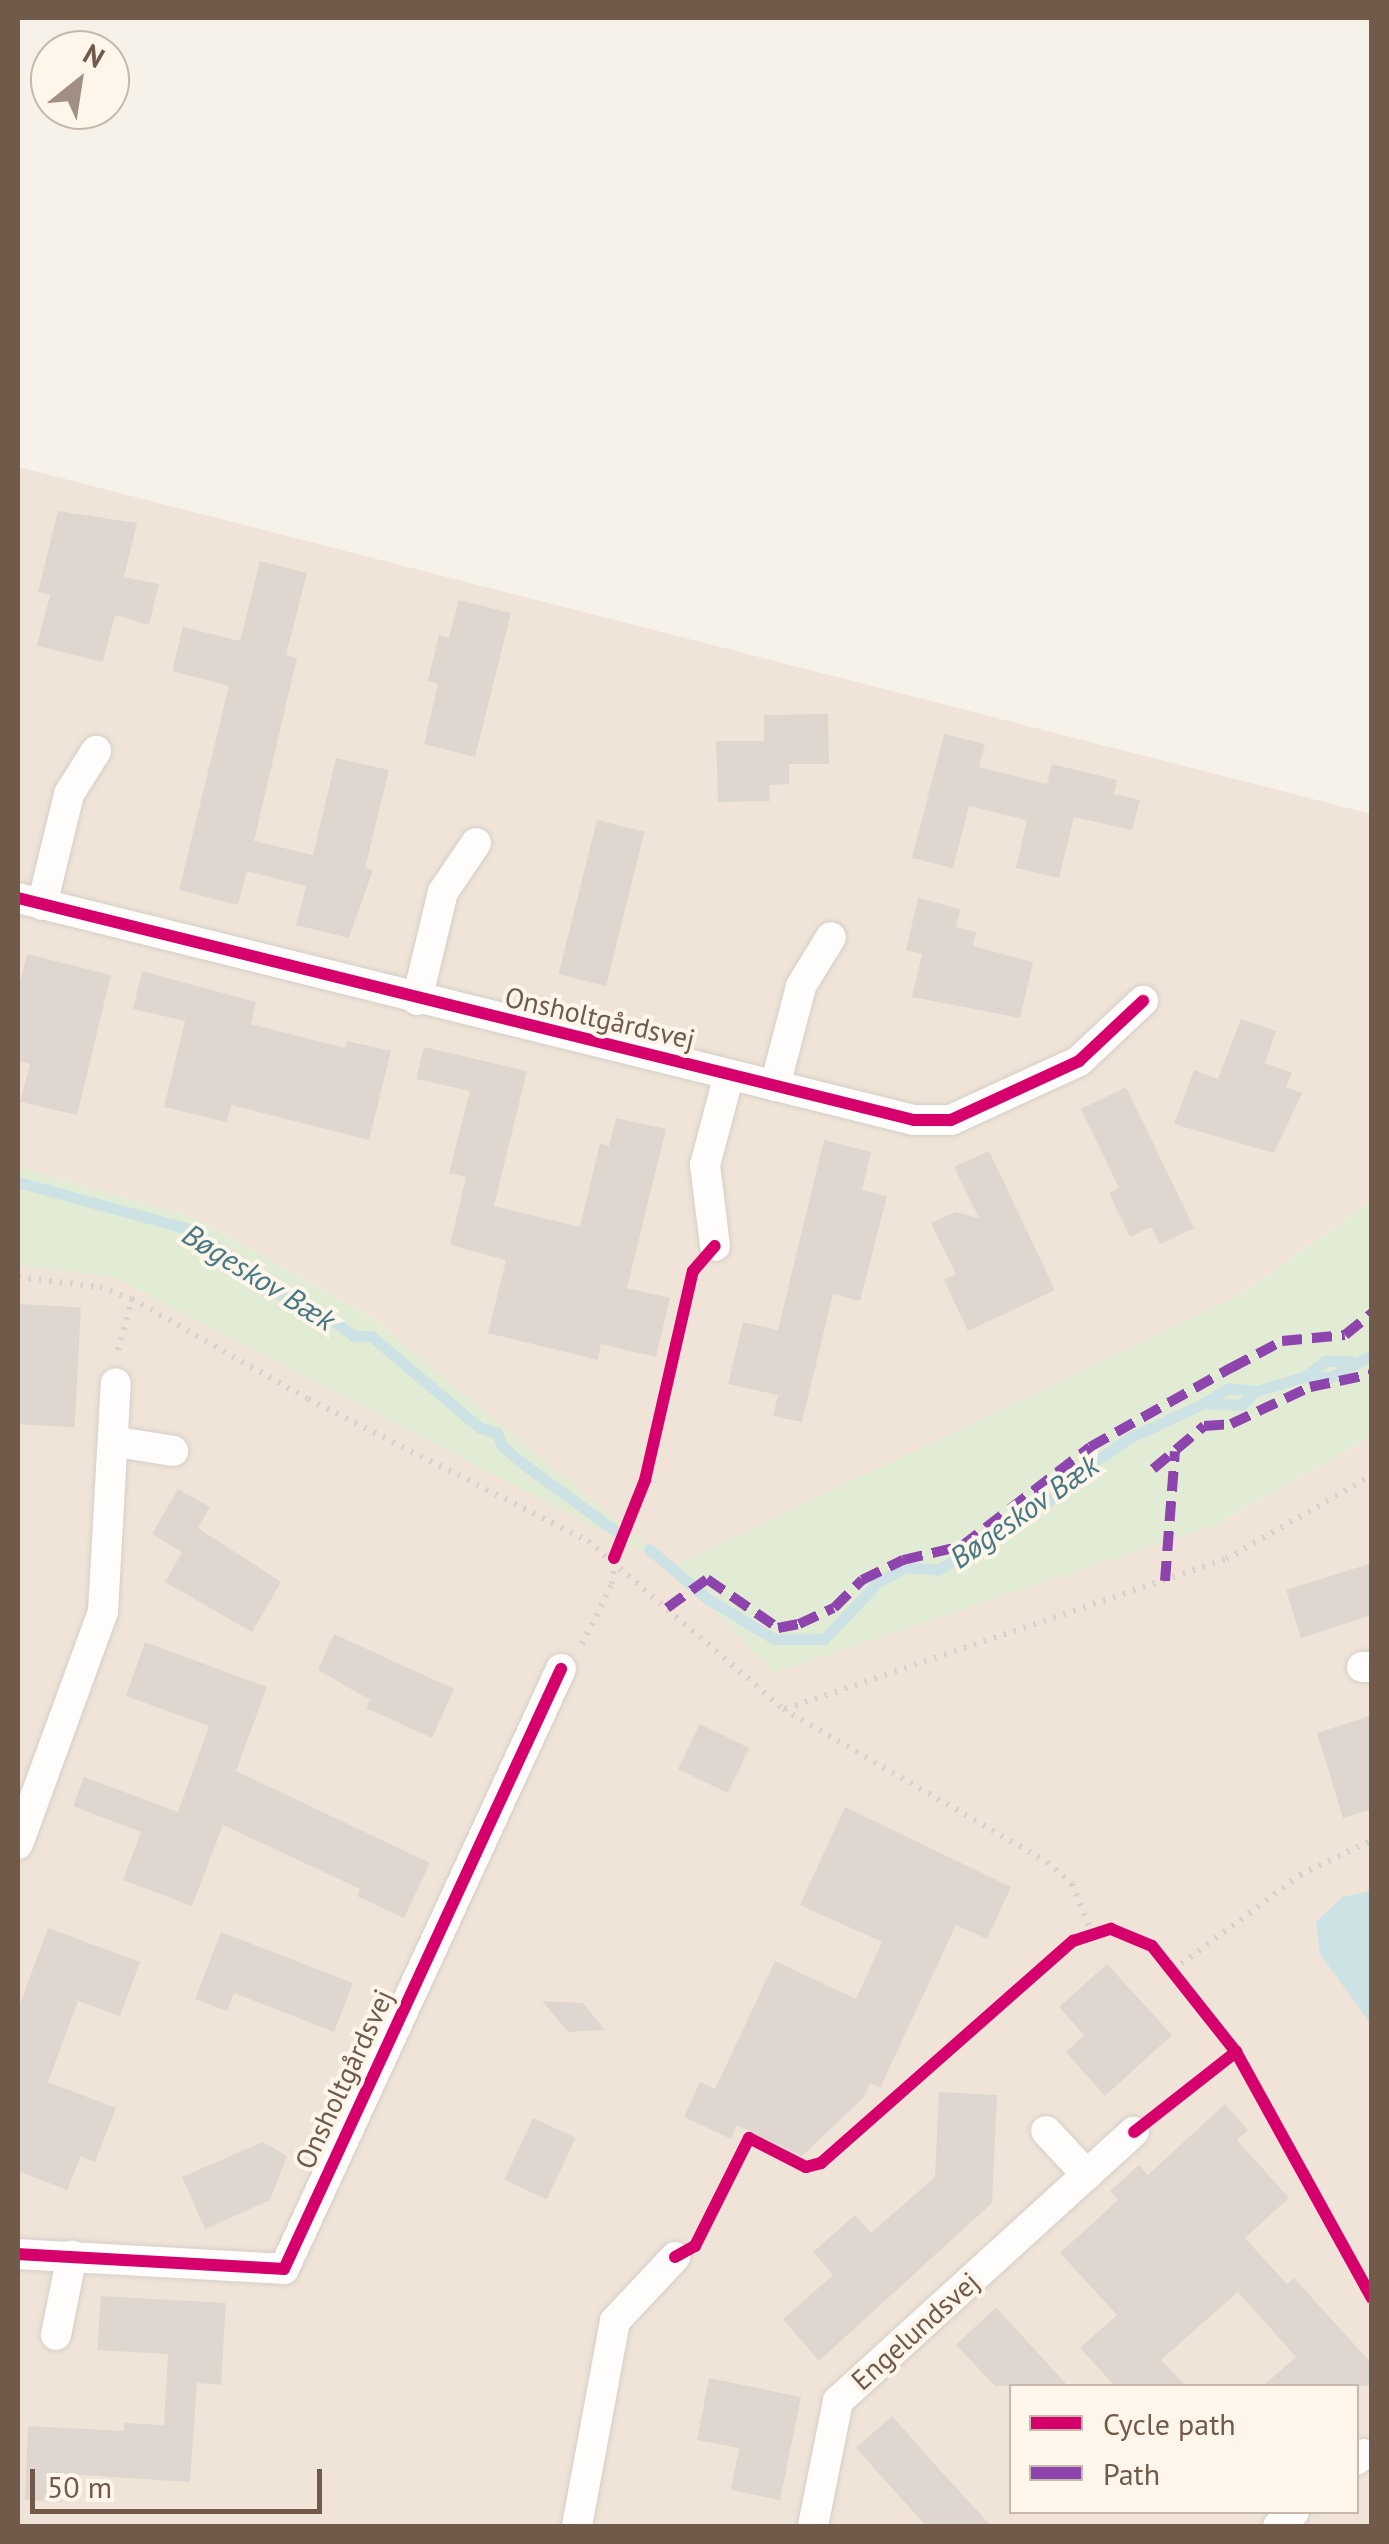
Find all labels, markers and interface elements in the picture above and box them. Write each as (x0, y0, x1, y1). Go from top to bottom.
north arrow (30, 30, 130, 130)
text: N (77, 35, 111, 76)
street label: Onsholtgårdsvej (502, 980, 698, 1056)
water label: Bøgeskov Bæk (176, 1216, 342, 1338)
water label: Bøgeskov Bæk (942, 1446, 1106, 1576)
street label: Onsholtgårdsvej (288, 1984, 400, 2174)
street label: Engelundsvej (844, 2265, 986, 2397)
legend (1009, 2384, 1359, 2514)
text: Cycle path (1103, 2404, 1236, 2443)
scale bar (35, 2449, 328, 2511)
text: Path (1103, 2454, 1160, 2493)
text: 50 m (47, 2467, 112, 2506)

